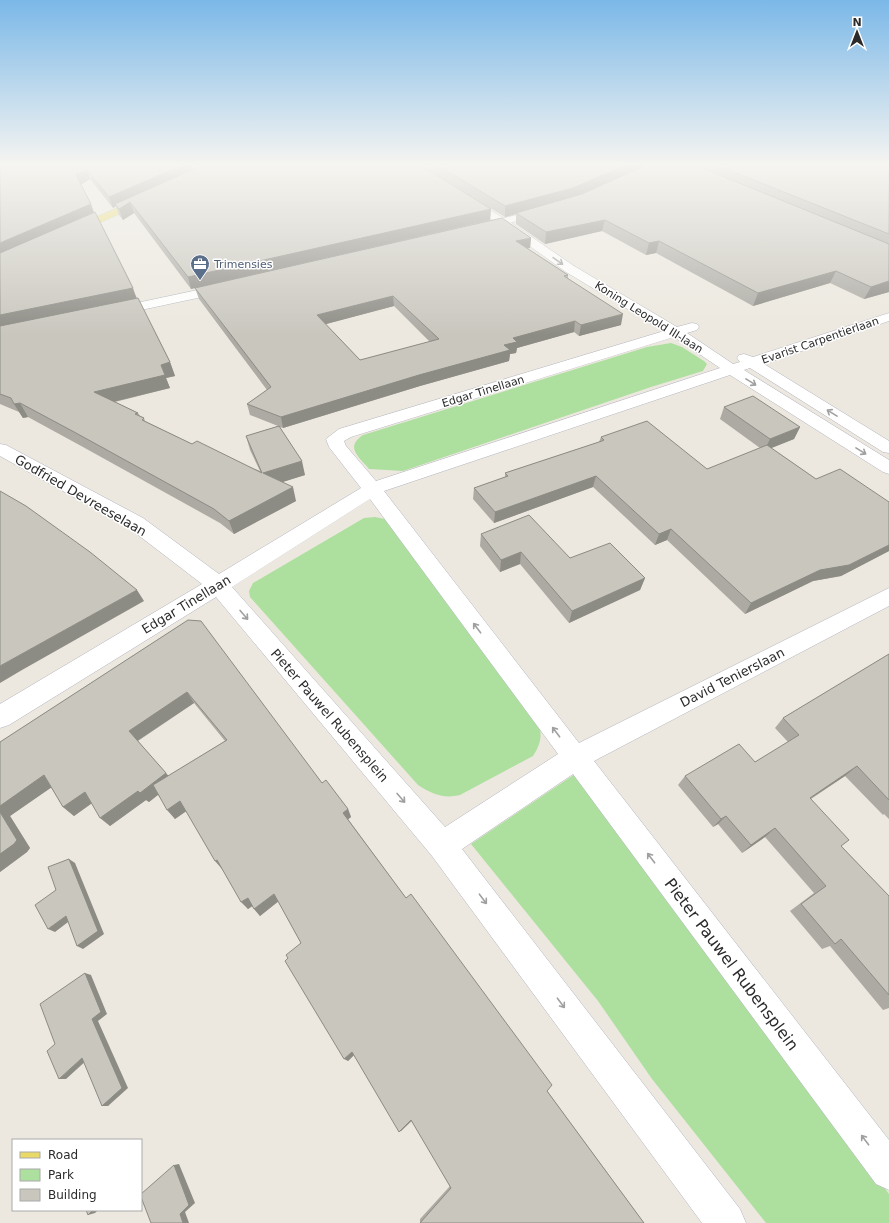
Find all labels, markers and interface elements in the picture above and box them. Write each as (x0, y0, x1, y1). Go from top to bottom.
north arrow (837, 12, 877, 52)
text: N (852, 16, 862, 29)
office icon: Trimensies (189, 253, 211, 281)
one-way arrow (553, 257, 564, 265)
place label: Trimensies (213, 258, 273, 271)
street label: Koning Leopold III-laan (592, 279, 705, 356)
street label: Evarist Carpentierlaan (760, 314, 881, 367)
street label: Edgar Tinellaan (440, 373, 526, 410)
one-way arrow (745, 378, 757, 386)
one-way arrow (827, 409, 838, 417)
one-way arrow (856, 446, 867, 455)
street label: Godfried Devreeselaan (12, 452, 149, 539)
street label: Edgar Tinellaan (139, 572, 233, 637)
one-way arrow (239, 609, 248, 620)
one-way arrow (473, 623, 482, 634)
street label: David Tenierslaan (678, 645, 787, 710)
street label: Pieter Pauwel Rubensplein (268, 646, 391, 785)
one-way arrow (552, 726, 560, 737)
one-way arrow (397, 793, 406, 803)
one-way arrow (647, 852, 656, 863)
street label: Pieter Pauwel Rubensplein (661, 874, 803, 1054)
one-way arrow (479, 894, 487, 905)
one-way arrow (557, 998, 565, 1009)
one-way arrow (861, 1134, 870, 1145)
legend (12, 1139, 142, 1211)
text: Road (48, 1148, 78, 1162)
text: Park (48, 1168, 74, 1182)
text: Building (48, 1188, 97, 1202)

